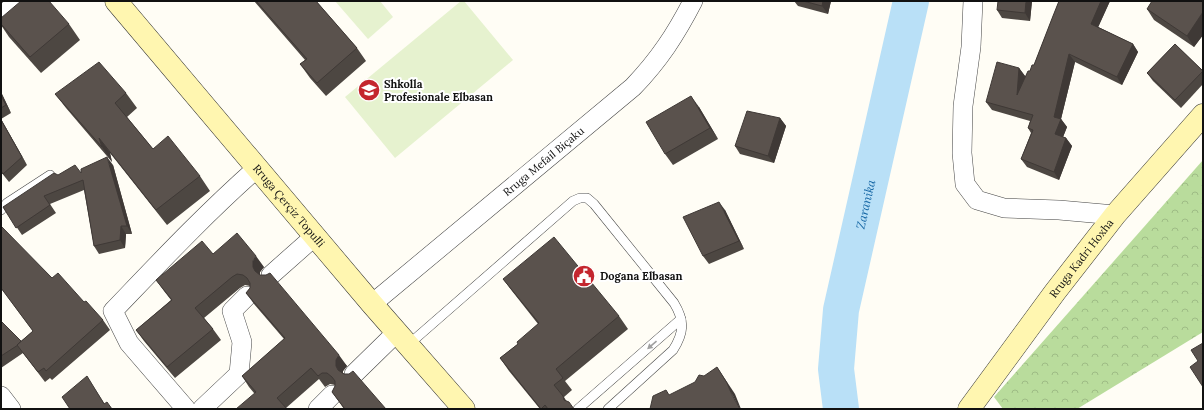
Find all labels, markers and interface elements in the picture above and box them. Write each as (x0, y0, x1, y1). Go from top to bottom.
school or university icon: Shkolla Profesionale Elbasan (356, 77, 382, 103)
place label: Shkolla Profesionale Elbasan (384, 77, 493, 104)
street label: Rruga Mefail Biçaku (500, 123, 587, 199)
street label: Rruga Çerçiz Topulli (250, 161, 328, 250)
water label: Zaranika (852, 178, 878, 230)
street label: Rruga Kadri Hoxha (1046, 216, 1117, 300)
public building icon: Dogana Elbasan (571, 263, 597, 289)
place label: Dogana Elbasan (600, 269, 683, 283)
one-way arrow (647, 340, 657, 350)

